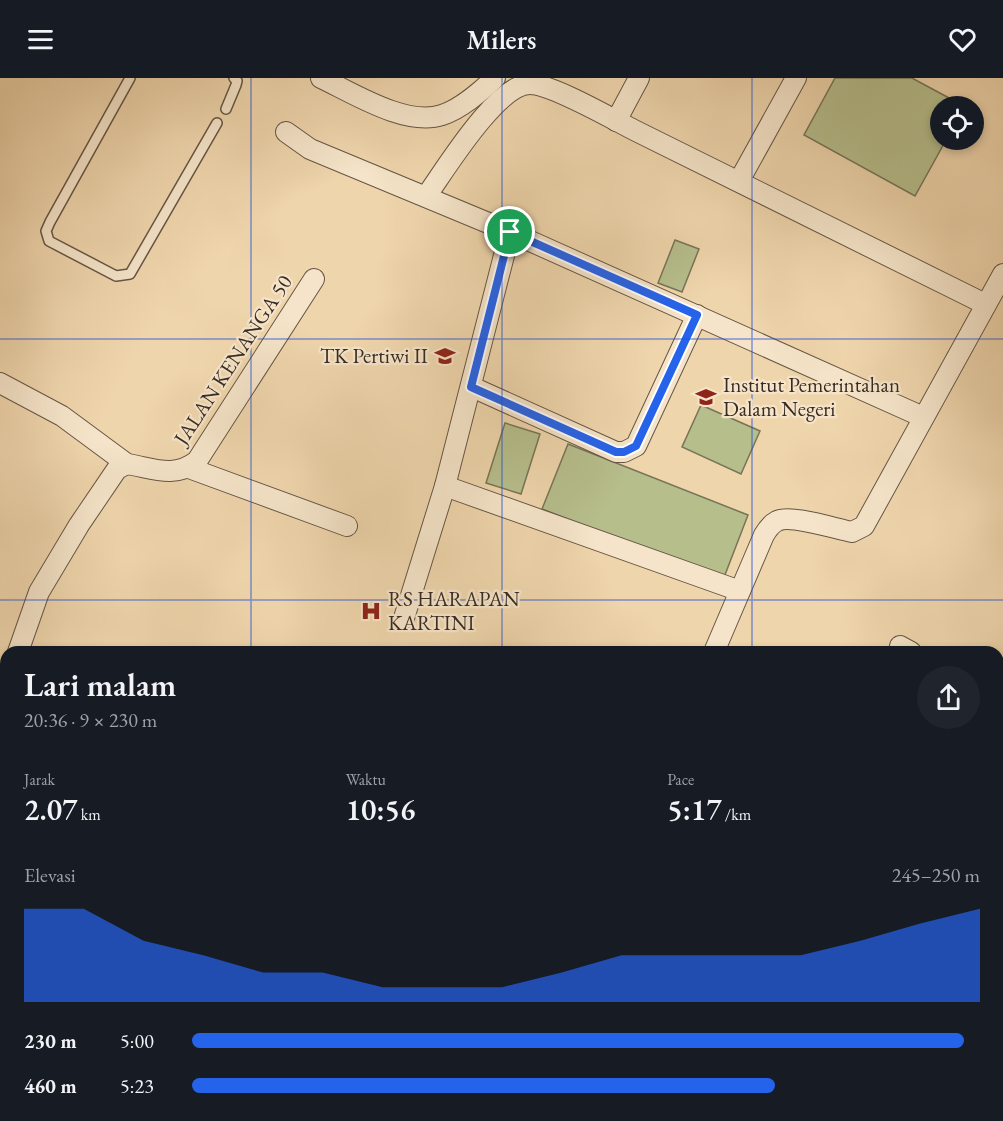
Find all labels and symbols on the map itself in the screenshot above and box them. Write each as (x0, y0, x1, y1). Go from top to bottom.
pin (484, 206, 535, 257)
street label: JALAN KENANGA 50 (166, 270, 298, 452)
place label: TK Pertiwi II (320, 342, 428, 369)
school or university icon: TK Pertiwi II (433, 344, 457, 368)
place label: Institut Pemerintahan Dalam Negeri (723, 371, 900, 422)
school or university icon: Institut Pemerintahan Dalam Negeri (694, 385, 718, 409)
place label: RS HARAPAN KARTINI (388, 585, 520, 636)
hospital icon: RS HARAPAN KARTINI (359, 599, 383, 623)

